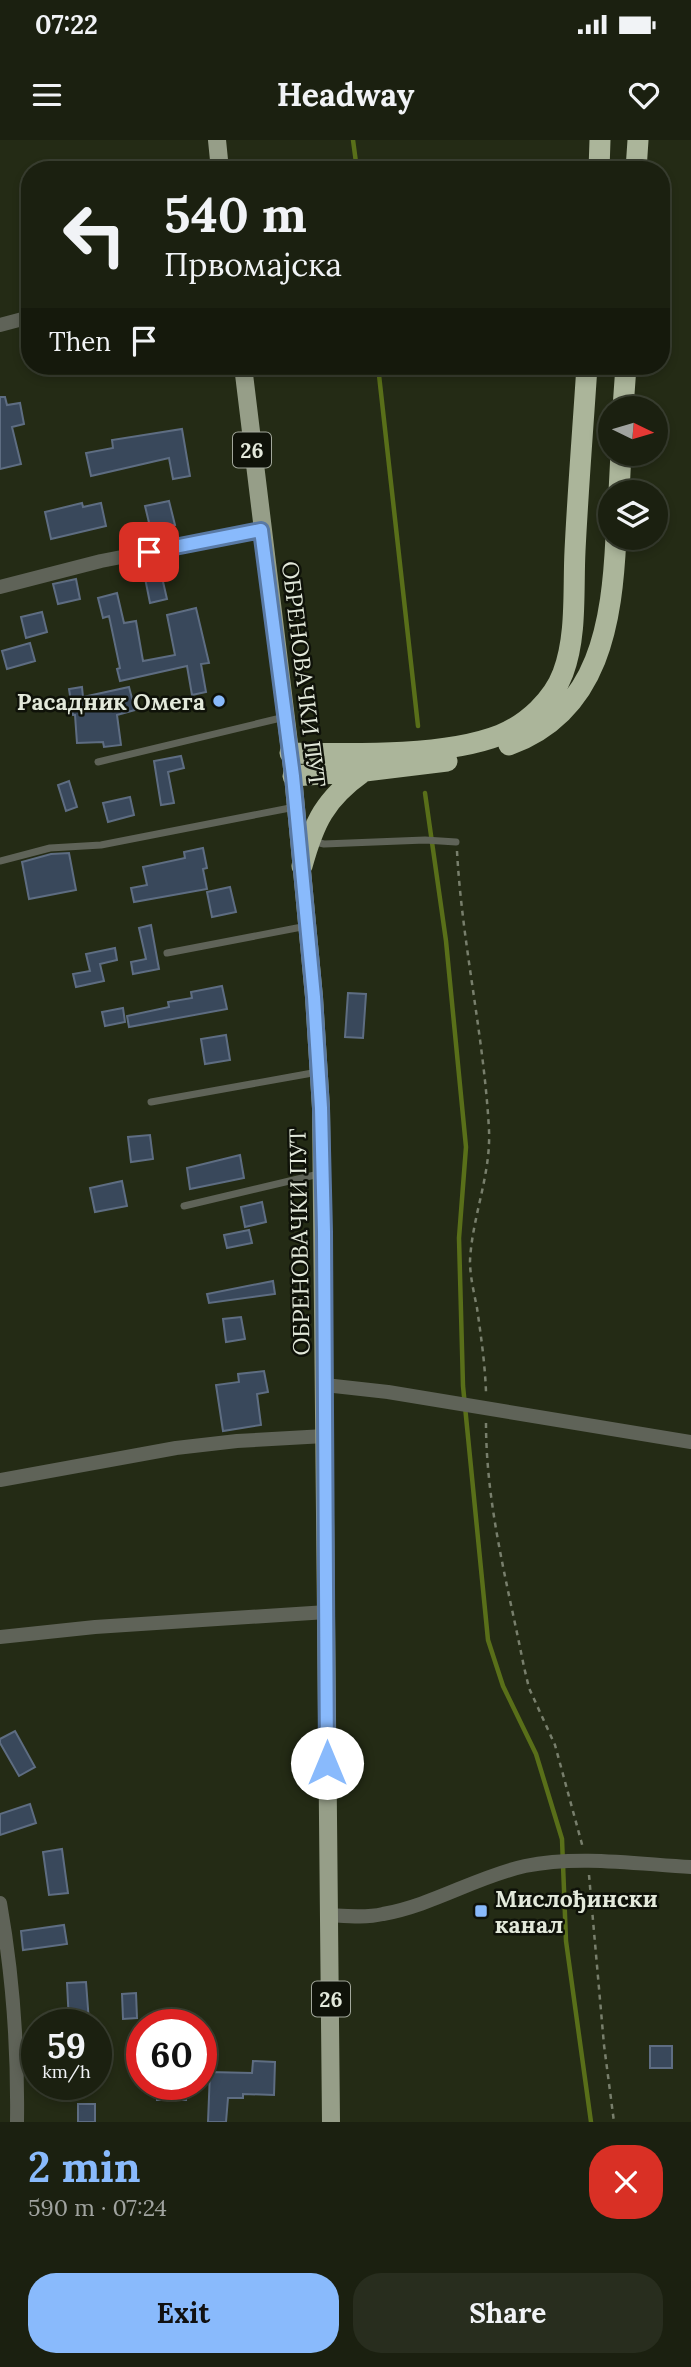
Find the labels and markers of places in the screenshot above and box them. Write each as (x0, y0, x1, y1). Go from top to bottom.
pin (119, 522, 179, 582)
place label: Расадник Омега (17, 687, 205, 716)
marker: Расадник Омега (211, 693, 227, 709)
place label: Мислођински канал (495, 1884, 658, 1939)
marker: Мислођински канал (473, 1903, 489, 1919)

